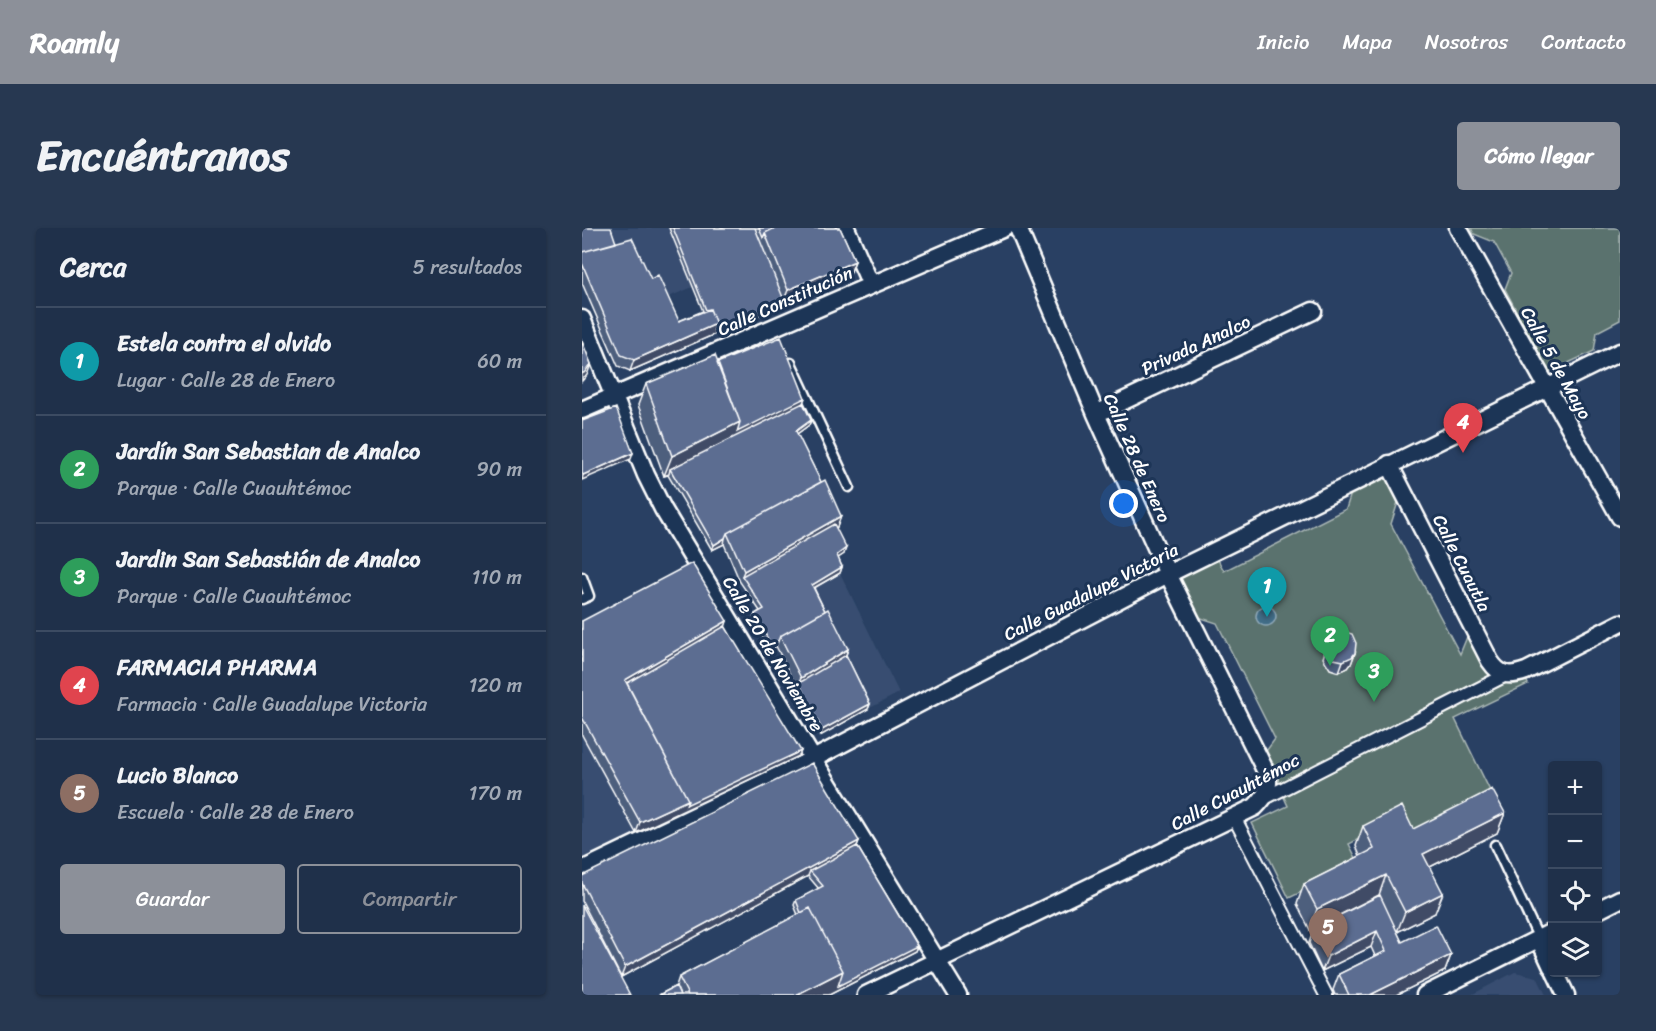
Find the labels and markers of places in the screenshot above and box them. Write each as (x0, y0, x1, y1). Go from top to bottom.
pin: 4 (1444, 404, 1482, 453)
pin: 1 (1248, 568, 1286, 617)
pin: 2 (1310, 616, 1350, 666)
pin: 3 (1354, 652, 1394, 702)
pin: 5 (1308, 908, 1348, 958)

